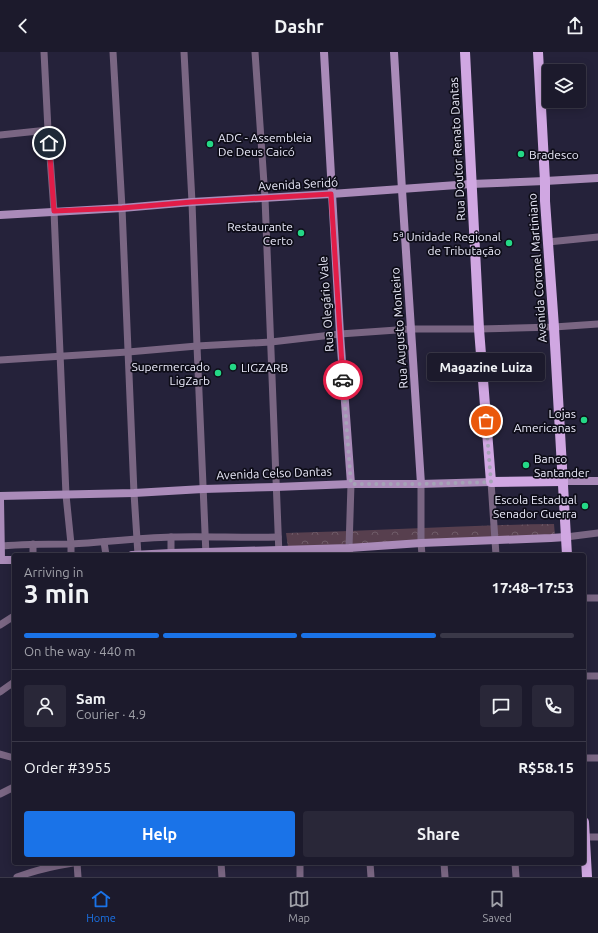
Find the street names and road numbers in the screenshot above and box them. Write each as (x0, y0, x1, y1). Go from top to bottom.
street label: Rua Doutor Renato Dantas (447, 77, 467, 221)
street label: Avenida Seridó (258, 175, 338, 193)
street label: Avenida Coronel Martiniano (525, 193, 549, 343)
street label: Rua Olegário Vale (316, 256, 336, 352)
street label: Rua Augusto Monteiro (388, 267, 410, 389)
street label: Avenida Celso Dantas (216, 464, 332, 482)

